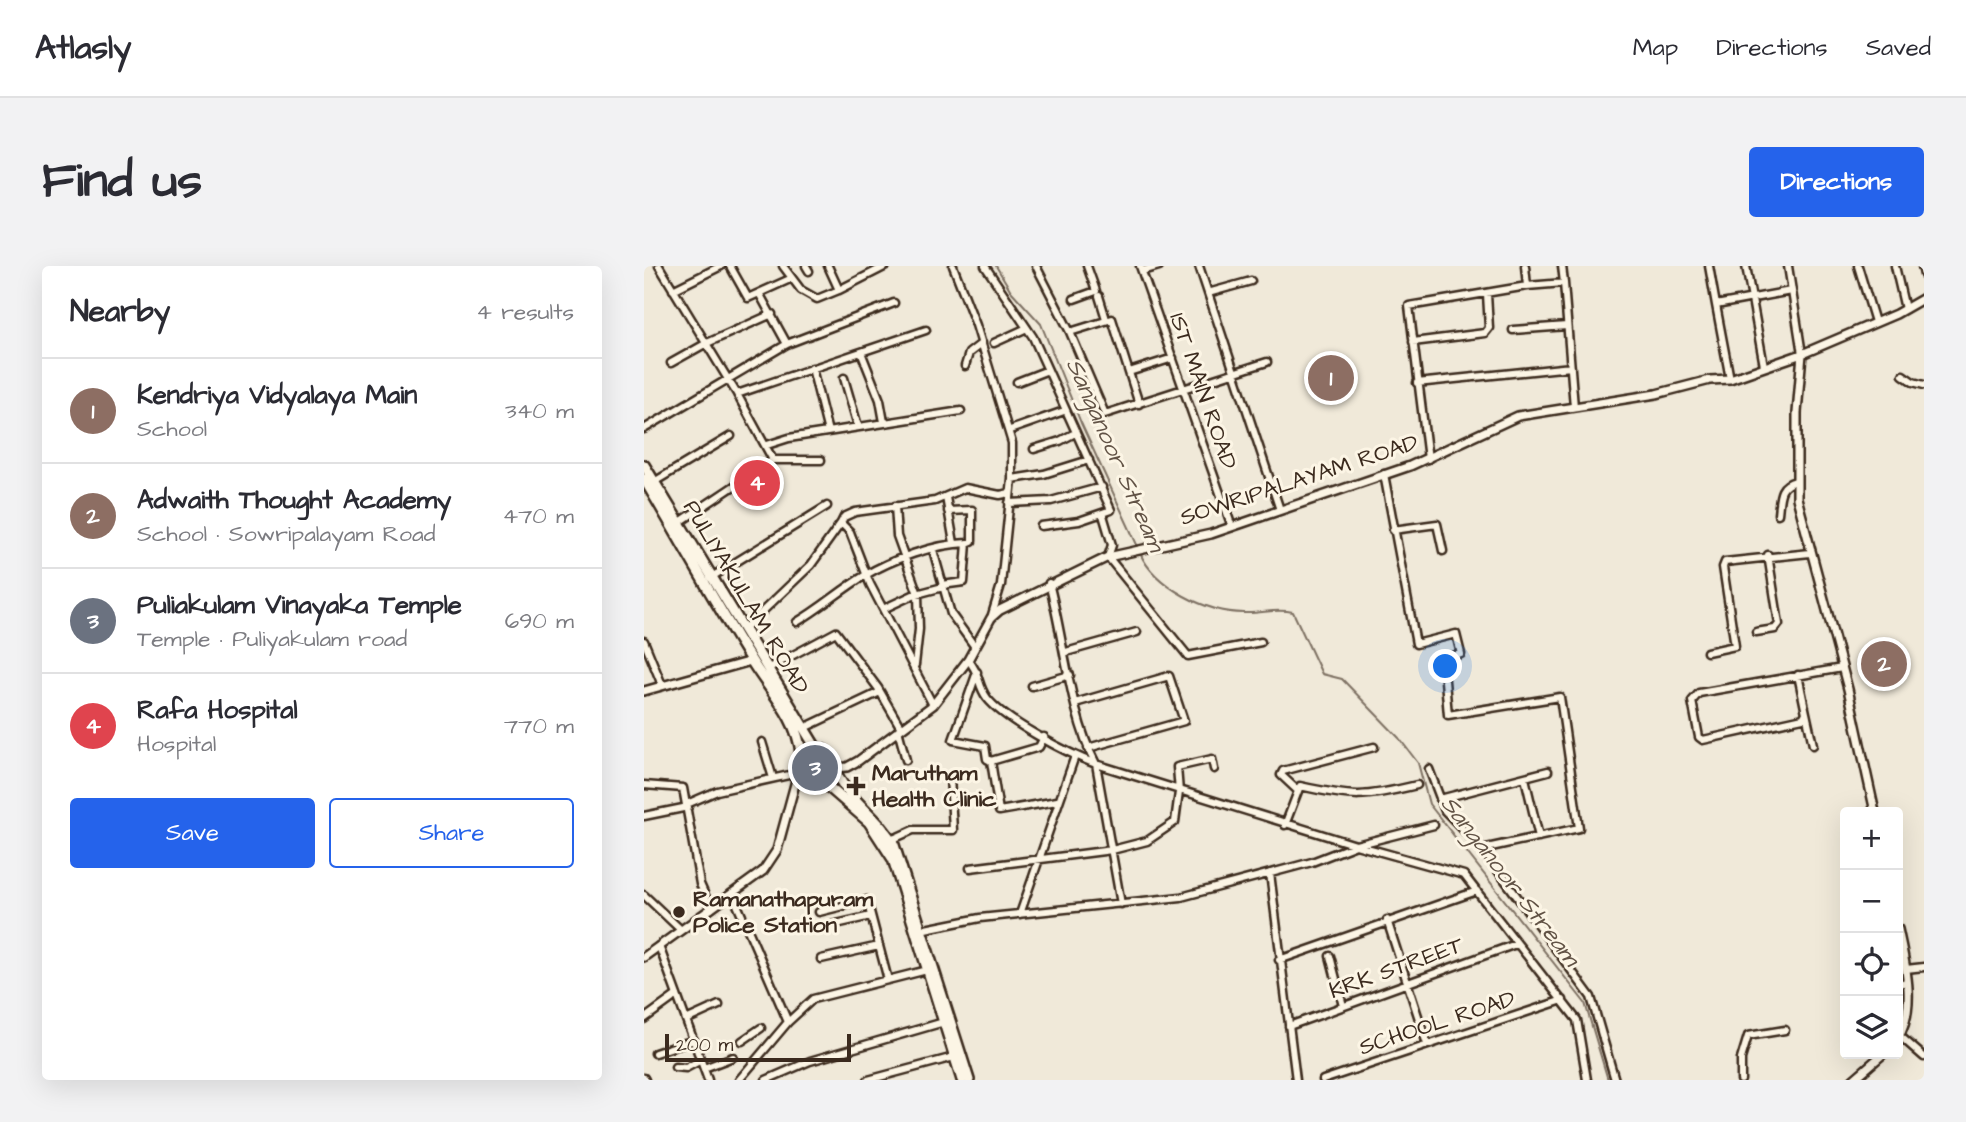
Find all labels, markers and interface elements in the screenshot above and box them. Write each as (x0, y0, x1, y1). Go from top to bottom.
text: Atlasly (35, 25, 131, 71)
text: Map (1633, 31, 1678, 65)
text: Directions (1716, 31, 1828, 65)
text: Saved (1866, 31, 1931, 65)
button: Directions (1749, 147, 1924, 217)
text: Find us (42, 148, 202, 216)
text: Nearby (70, 291, 170, 333)
text: 4 results (476, 296, 574, 328)
street label: 1ST MAIN ROAD (1161, 308, 1245, 474)
pin: 1 (1308, 352, 1354, 404)
water label: Sanganoor Stream (1056, 353, 1174, 560)
text: Kendriya Vidyalaya Main (137, 377, 417, 413)
text: 1 (92, 395, 94, 427)
text: 340 m (505, 395, 574, 427)
text: School (137, 413, 207, 445)
street label: SOWRIPALAYAM ROAD (1176, 426, 1422, 534)
pin: 4 (734, 457, 780, 509)
text: Adwaith Thought Academy (137, 482, 451, 518)
street label: PULIYAKULAM ROAD (675, 494, 817, 700)
text: 2 (86, 500, 100, 532)
text: 470 m (503, 500, 574, 532)
text: School · Sowripalayam Road (137, 518, 435, 550)
text: Puliakulam Vinayaka Temple (137, 587, 462, 623)
text: 3 (87, 605, 99, 637)
text: 690 m (505, 605, 574, 637)
text: Temple · Puliyakulam road (137, 623, 407, 655)
pin: 2 (1861, 638, 1907, 690)
your location (1428, 649, 1462, 683)
text: Rafa Hospital (137, 692, 298, 728)
text: 4 (85, 710, 101, 742)
text: 770 m (504, 710, 574, 742)
text: Hospital (137, 728, 216, 760)
pin: 3 (792, 742, 838, 794)
place label: Marutham Health Clinic (872, 757, 997, 815)
marker: Marutham Health Clinic (846, 776, 866, 796)
water label: Sanganoor Stream (1432, 788, 1589, 976)
button: Save (70, 798, 315, 868)
button: Share (329, 798, 574, 868)
map controls (1840, 807, 1903, 1059)
button: + (1840, 807, 1903, 870)
button: − (1840, 870, 1903, 933)
place label: Ramanathapuram Police Station (693, 883, 874, 941)
marker: Ramanathapuram Police Station (671, 904, 687, 920)
street label: KRK STREET (1325, 929, 1468, 1007)
button: locate (1840, 933, 1903, 996)
street label: SCHOOL ROAD (1355, 983, 1519, 1063)
button: layers (1840, 996, 1903, 1059)
scale bar (665, 1031, 850, 1063)
text: 200 m (676, 1032, 733, 1059)

